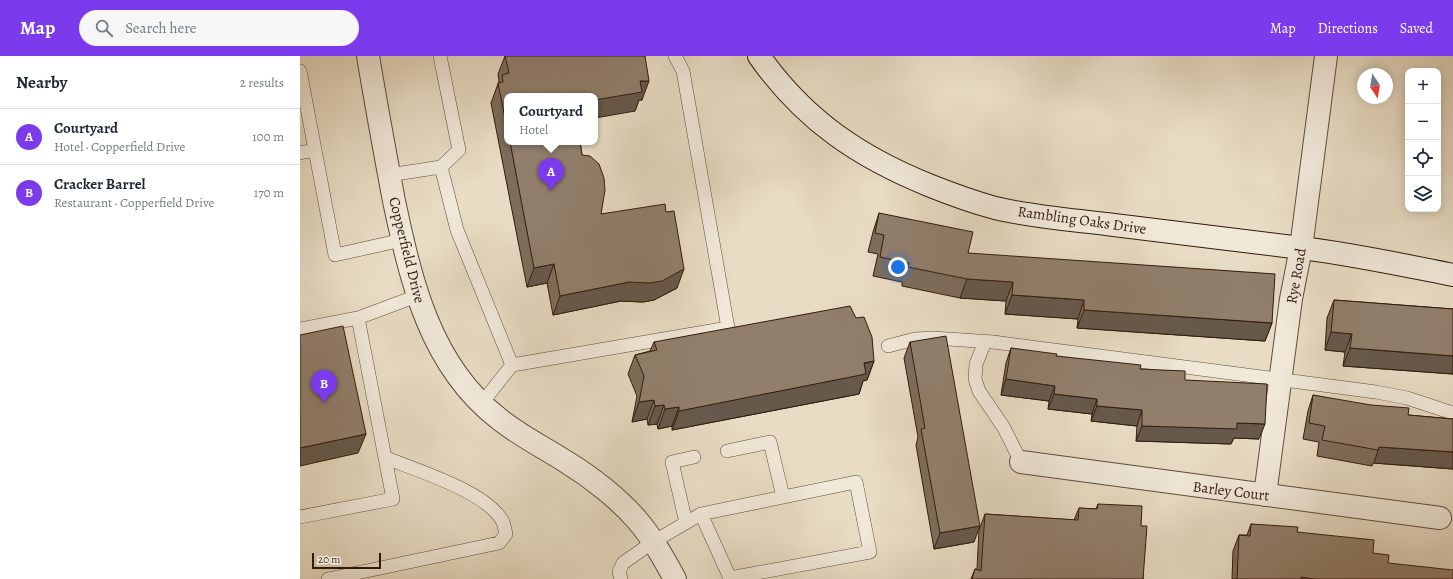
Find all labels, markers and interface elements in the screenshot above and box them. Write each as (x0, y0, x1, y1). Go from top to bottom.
search box (79, 10, 359, 46)
text: Map (20, 15, 55, 41)
icon: search (93, 17, 115, 39)
text: Search here (125, 18, 197, 38)
text: Map (1270, 19, 1296, 38)
text: Directions (1318, 19, 1378, 38)
text: Saved (1400, 19, 1433, 38)
north arrow (1357, 68, 1393, 104)
map controls (1405, 68, 1441, 212)
button: + (1405, 68, 1441, 104)
text: Nearby (16, 71, 67, 94)
text: 2 results (240, 74, 284, 91)
popup (504, 93, 598, 145)
text: Courtyard (519, 101, 583, 121)
button: − (1405, 104, 1441, 140)
text: Courtyard (54, 118, 118, 138)
text: Hotel (519, 121, 548, 138)
text: A (25, 128, 33, 145)
text: 100 m (252, 128, 284, 145)
text: Hotel · Copperfield Drive (54, 138, 185, 155)
button: locate (1405, 140, 1441, 176)
pin: A (538, 158, 564, 191)
text: Cracker Barrel (54, 174, 146, 194)
button: layers (1405, 176, 1441, 212)
text: B (25, 184, 33, 201)
text: 170 m (254, 184, 284, 201)
text: Restaurant · Copperfield Drive (54, 194, 214, 211)
street label: Copperfield Drive (384, 195, 430, 305)
street label: Rambling Oaks Drive (1016, 201, 1148, 239)
street label: Rye Road (1281, 246, 1311, 305)
your location (888, 257, 908, 277)
pin: B (311, 370, 337, 403)
street label: Barley Court (1192, 476, 1271, 506)
scale bar (312, 551, 381, 570)
text: 20 m (318, 552, 340, 567)

